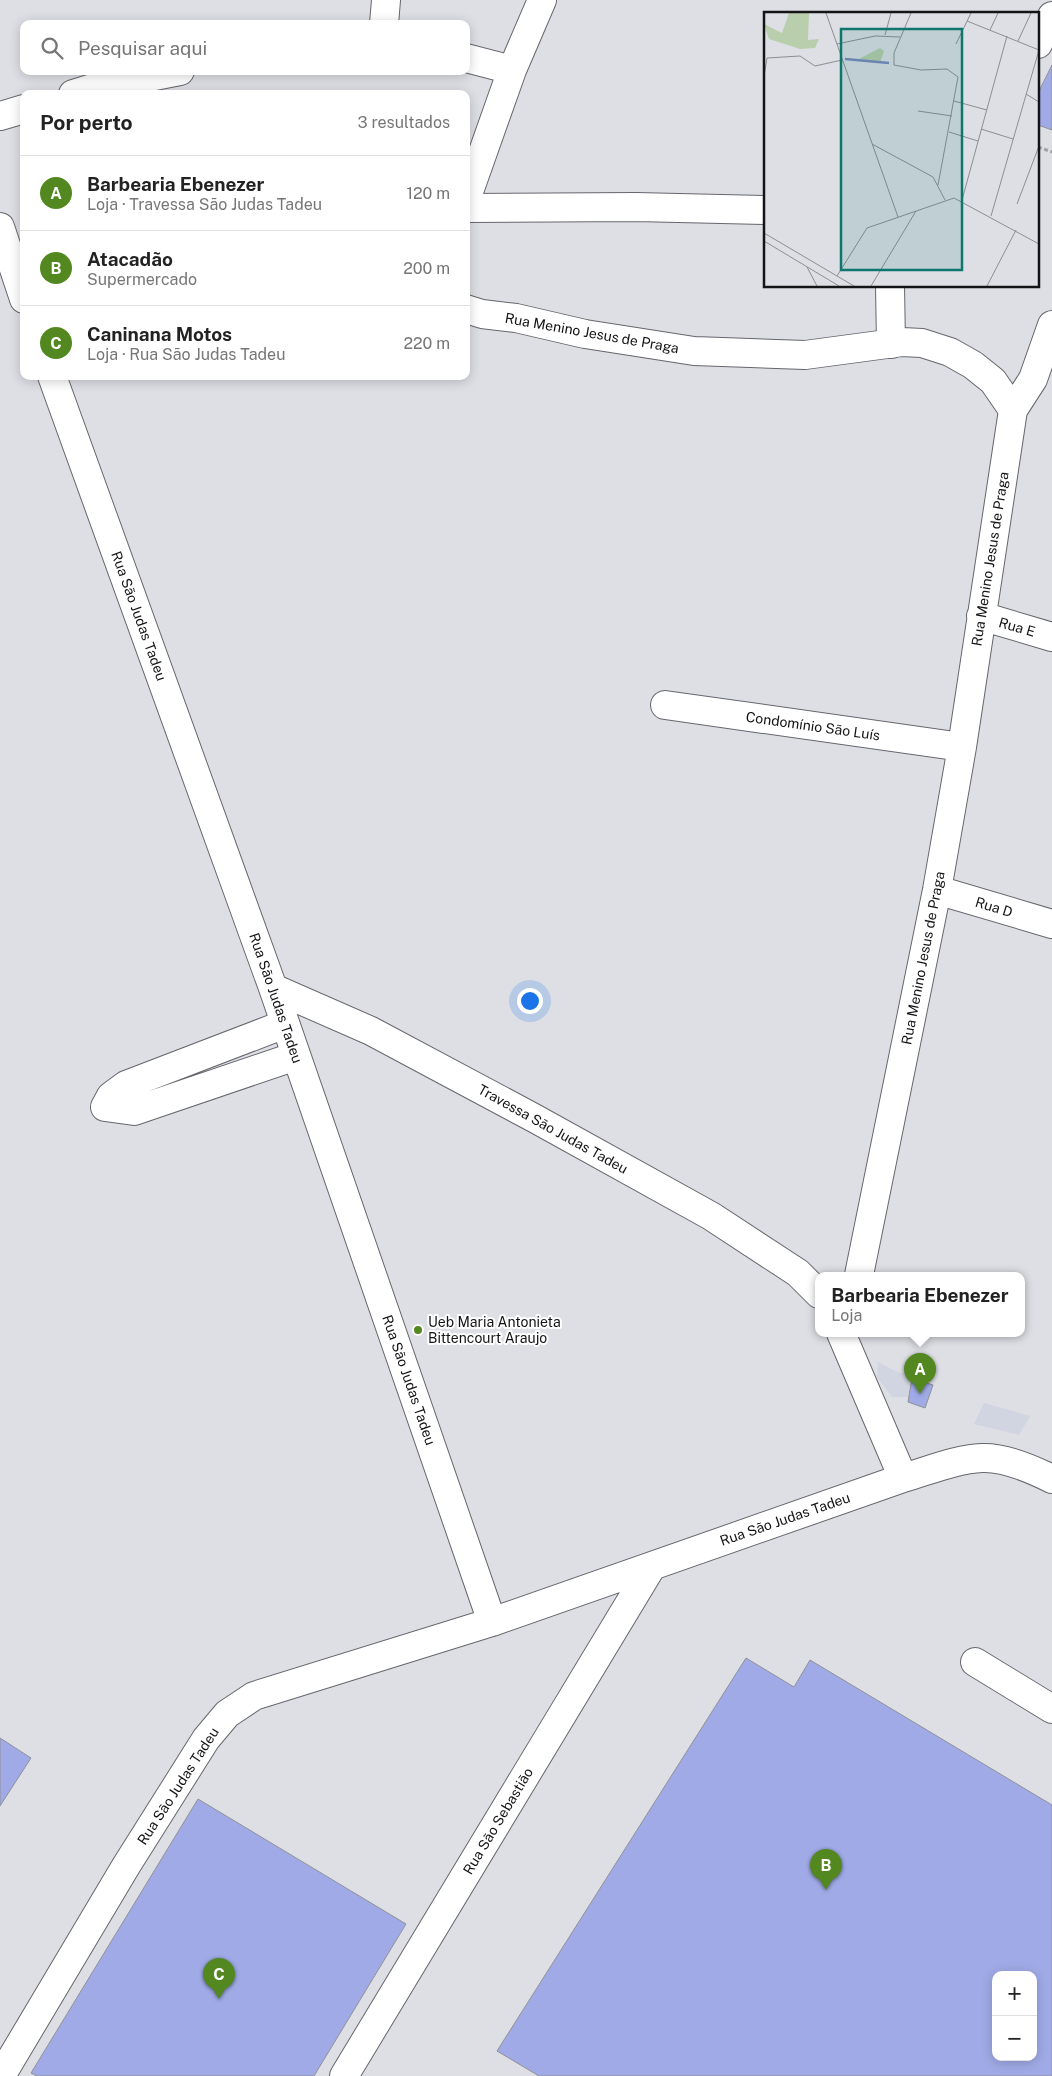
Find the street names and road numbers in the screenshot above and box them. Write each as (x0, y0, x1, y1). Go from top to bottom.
street label: Rua Menino Jesus de Praga (504, 310, 680, 356)
street label: Rua Menino Jesus de Praga (968, 471, 1012, 647)
street label: Rua São Judas Tadeu (108, 549, 170, 683)
street label: Rua E (997, 614, 1037, 640)
street label: Condomínio São Luís (745, 709, 881, 743)
street label: Rua Menino Jesus de Praga (898, 870, 948, 1046)
street label: Rua D (973, 894, 1015, 920)
street label: Rua São Judas Tadeu (246, 931, 306, 1065)
street label: Travessa São Judas Tadeu (475, 1081, 631, 1177)
street label: Rua São Judas Tadeu (379, 1313, 439, 1447)
street label: Rua São Judas Tadeu (718, 1489, 852, 1549)
street label: Rua São Judas Tadeu (134, 1724, 222, 1848)
street label: Rua São Sebastião (460, 1765, 536, 1877)

